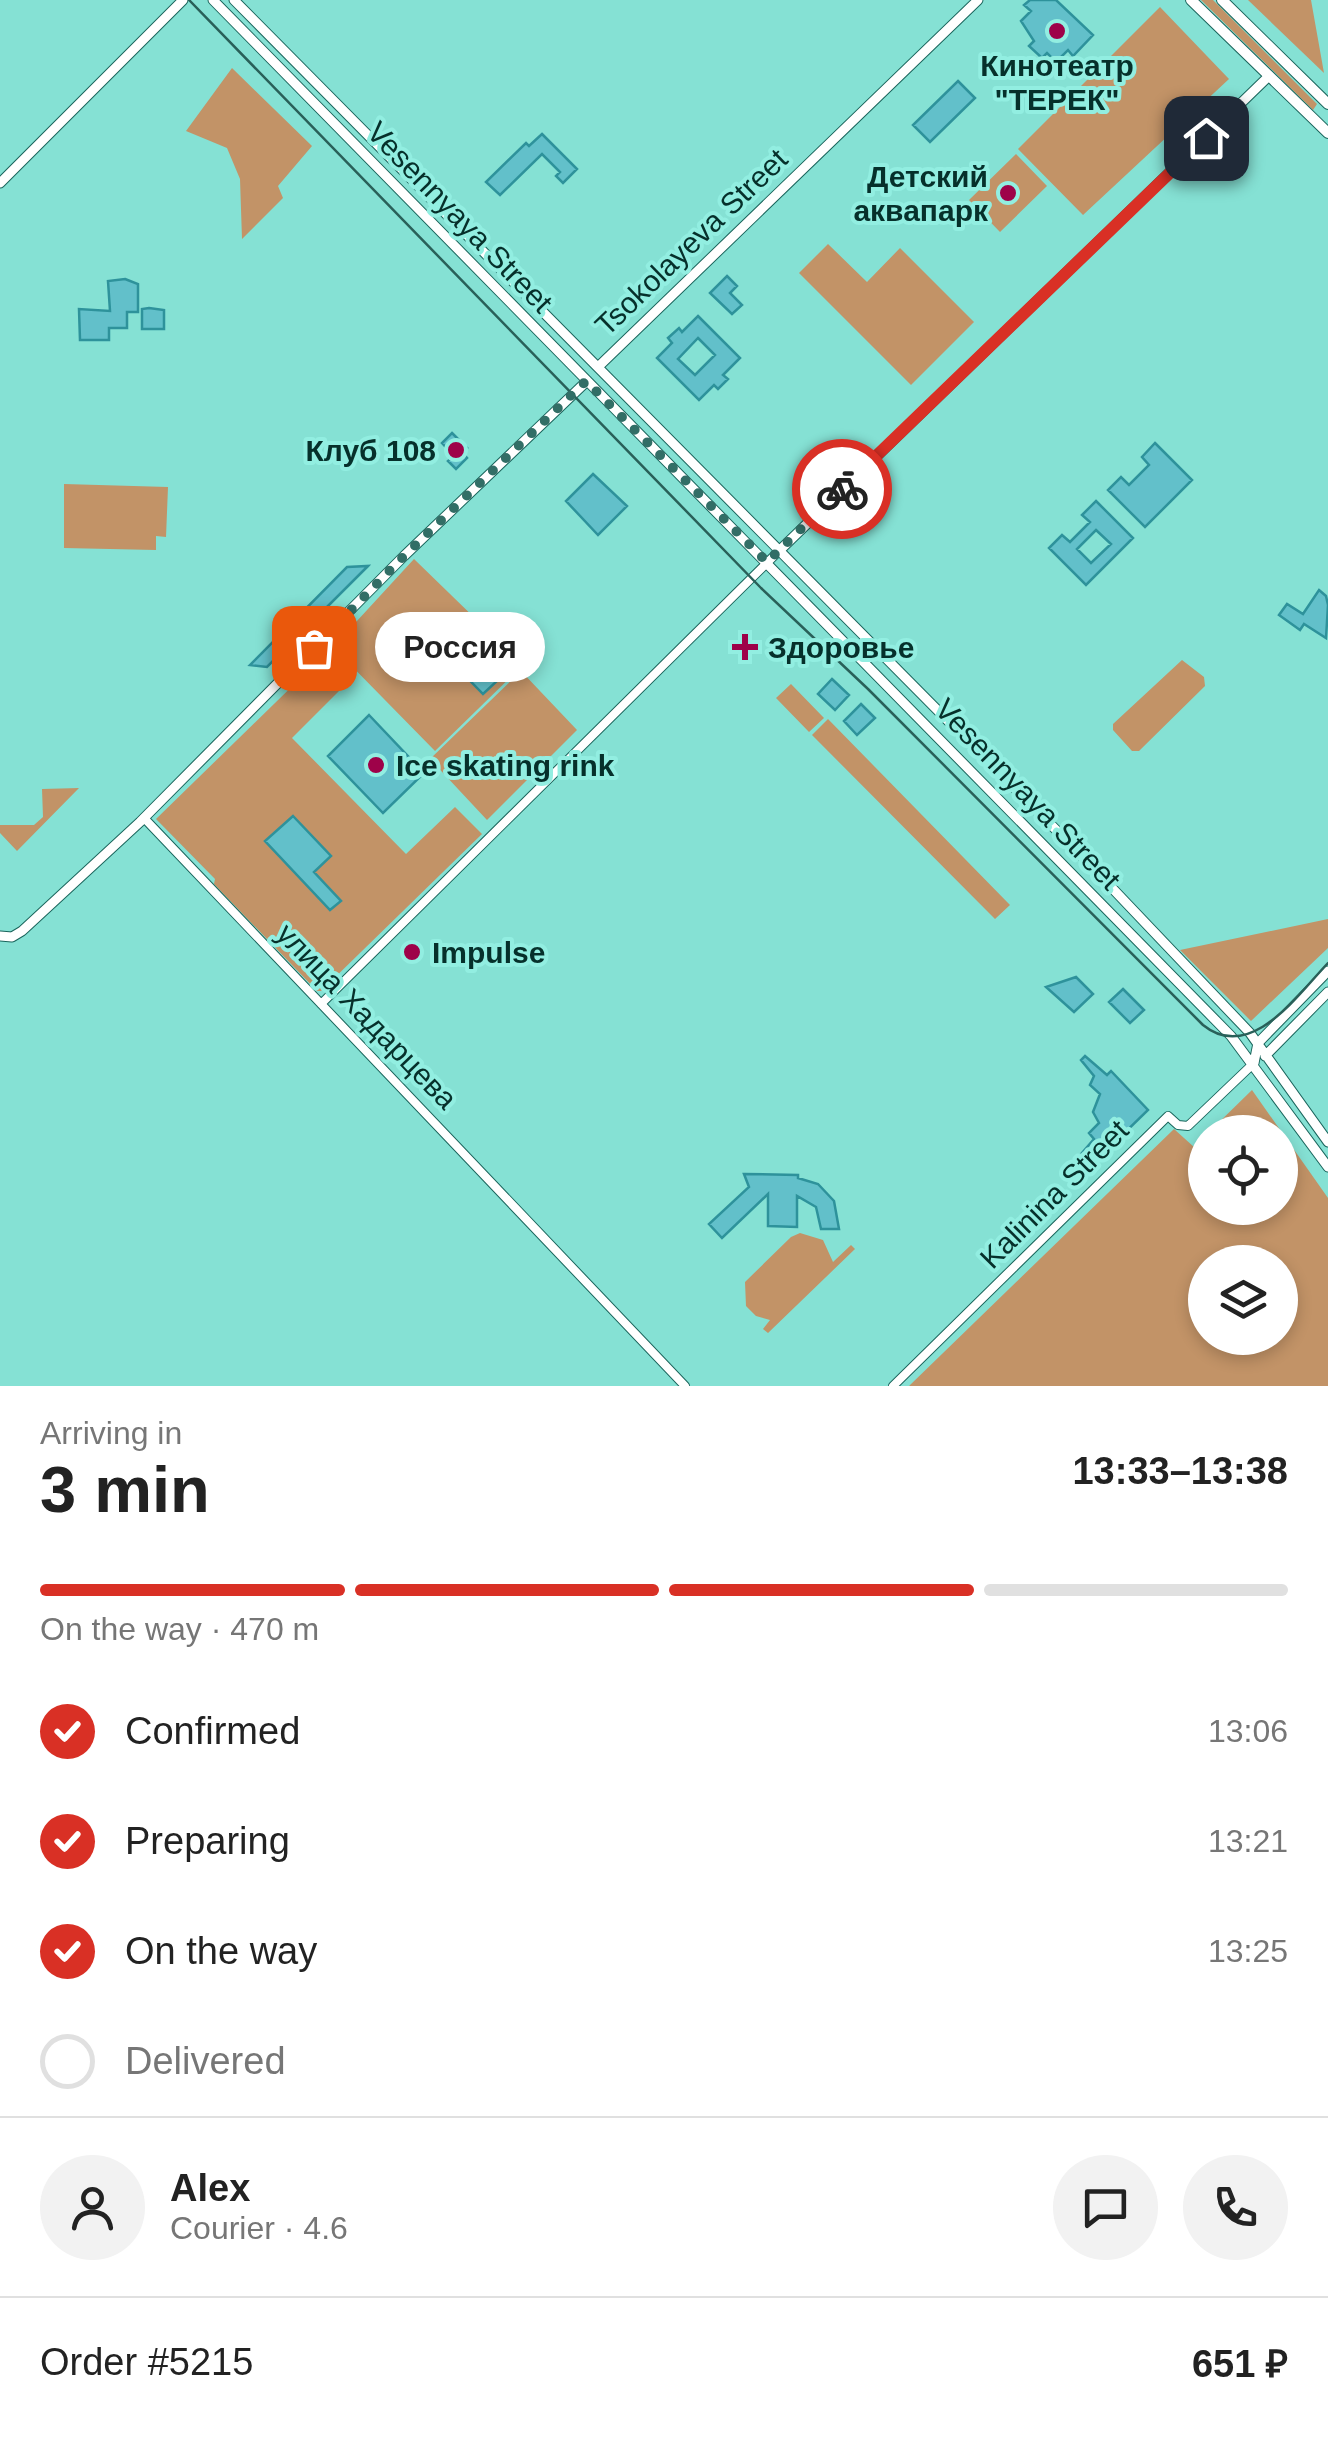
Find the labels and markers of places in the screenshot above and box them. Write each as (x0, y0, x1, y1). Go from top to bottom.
marker: Кинотеатр "ТЕРЕК" (1046, 20, 1068, 42)
place label: Кинотеатр "ТЕРЕК" (980, 49, 1134, 116)
pin (1164, 96, 1249, 181)
place label: Детский аквапарк (853, 160, 989, 227)
marker: Детский аквапарк (997, 182, 1019, 204)
place label: Клуб 108 (305, 434, 436, 467)
marker: Клуб 108 (445, 439, 467, 461)
pin (272, 606, 357, 691)
callout: Россия (374, 613, 544, 683)
place label: Здоровье (768, 631, 914, 664)
marker: Здоровье (732, 634, 758, 660)
place label: Ice skating rink (396, 749, 615, 782)
marker: Ice skating rink (365, 754, 387, 776)
place label: Impulse (432, 936, 545, 969)
marker: Impulse (401, 941, 423, 963)

